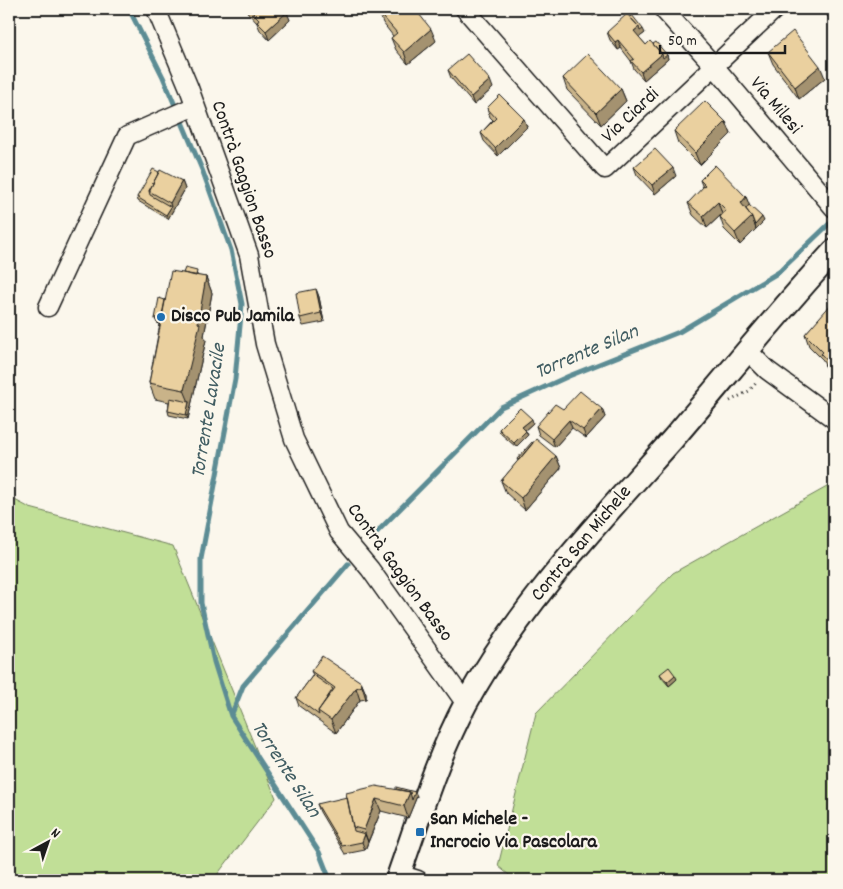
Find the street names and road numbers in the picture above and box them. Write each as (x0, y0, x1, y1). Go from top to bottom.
street label: Via Milesi (742, 71, 808, 141)
street label: Via Ciardi (596, 81, 667, 150)
street label: Contrà Gaggion Basso (203, 97, 283, 263)
street label: Contrà San Michele (525, 480, 639, 608)
street label: Contrà Gaggion Basso (339, 498, 459, 648)

